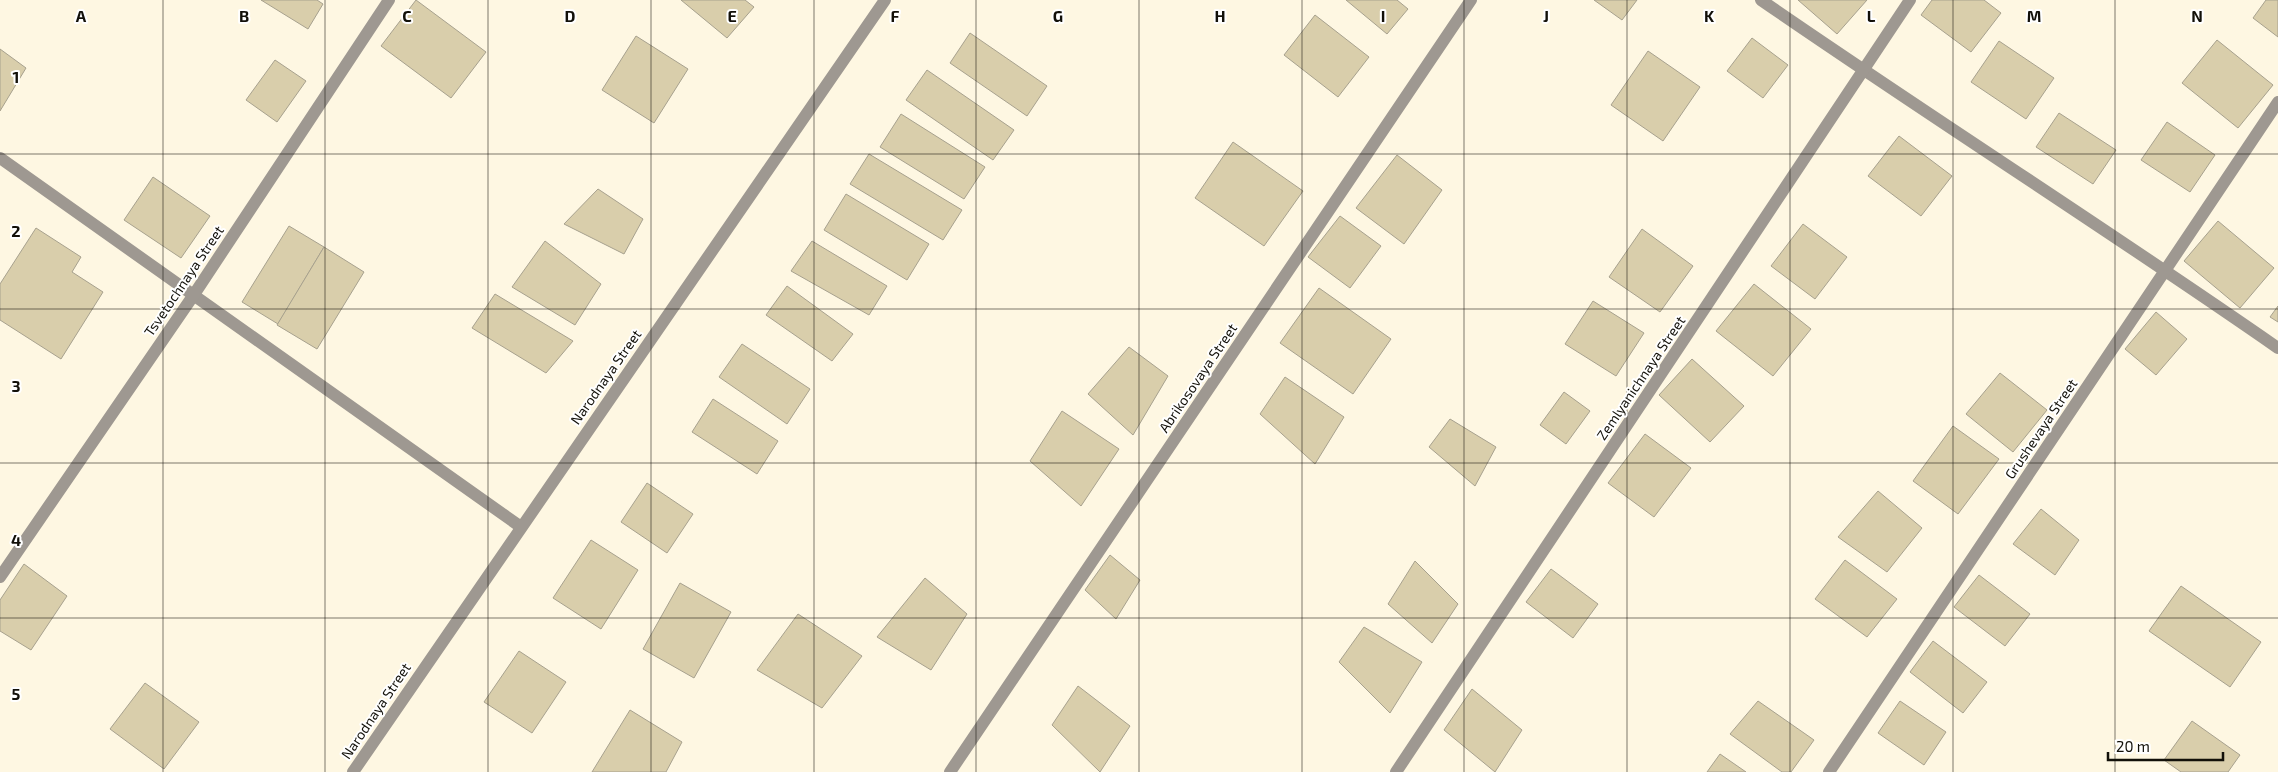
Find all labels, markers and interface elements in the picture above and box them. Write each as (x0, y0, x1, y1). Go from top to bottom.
text: A (76, 6, 87, 25)
text: B (239, 6, 249, 25)
text: C (402, 6, 412, 25)
text: D (565, 6, 576, 25)
text: E (727, 6, 737, 25)
text: F (891, 6, 900, 25)
text: G (1053, 6, 1063, 25)
text: H (1214, 6, 1226, 25)
text: I (1381, 6, 1385, 25)
text: J (1543, 6, 1549, 25)
text: K (1704, 6, 1715, 25)
text: L (1867, 6, 1876, 25)
text: M (2027, 6, 2041, 25)
text: N (2191, 6, 2203, 25)
text: 1 (13, 67, 19, 86)
text: 2 (11, 221, 21, 240)
street label: Tsvetochnaya Street (140, 222, 227, 339)
street label: Zemlyanichnaya Street (1593, 312, 1688, 443)
street label: Abrikosovaya Street (1155, 320, 1240, 435)
street label: Narodnaya Street (567, 326, 645, 427)
street label: Grushevaya Street (2001, 375, 2080, 482)
text: 3 (11, 376, 21, 395)
text: 4 (11, 530, 21, 549)
street label: Narodnaya Street (337, 660, 414, 762)
text: 5 (12, 684, 21, 703)
scale bar (2108, 730, 2223, 762)
text: 20 m (2116, 737, 2150, 755)

